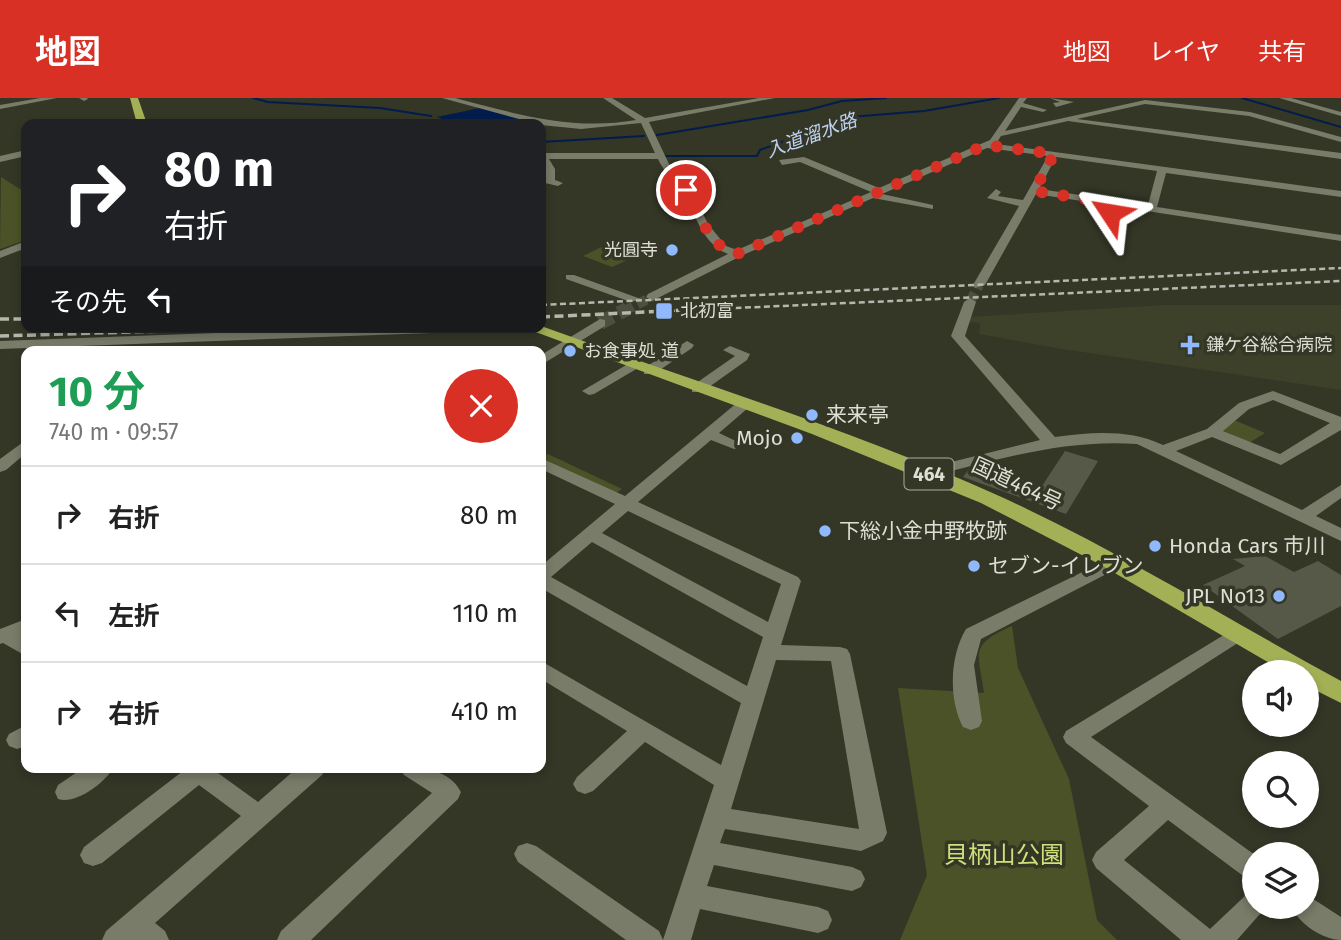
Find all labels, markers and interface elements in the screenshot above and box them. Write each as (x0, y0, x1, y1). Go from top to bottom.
text: 地図 (35, 32, 101, 72)
text: 地図 (1063, 38, 1111, 66)
text: レイヤ (1149, 38, 1220, 66)
text: 共有 (1258, 38, 1306, 66)
water label: 入道溜水路 (763, 108, 862, 163)
text: 80 m (164, 140, 274, 199)
icon: right (49, 147, 140, 238)
pin (656, 160, 716, 220)
icon: arrive (667, 171, 705, 209)
position arrow (1073, 176, 1147, 250)
text: 右折 (164, 207, 228, 245)
place label: 光圓寺 (604, 239, 658, 261)
marker: 光圓寺 (664, 242, 680, 258)
icon: left (141, 280, 179, 318)
text: その先 (49, 287, 127, 318)
place label: 北初富 (680, 300, 734, 322)
marker: 北初富 (654, 301, 674, 321)
place label: 鎌ケ谷総合病院 (1206, 334, 1332, 356)
marker: 鎌ケ谷総合病院 (1180, 335, 1200, 355)
place label: お食事処 道 (584, 340, 679, 362)
marker: お食事処 道 (562, 343, 578, 359)
text: 10 分 (49, 367, 145, 417)
button: close (444, 369, 518, 443)
place label: 来来亭 (826, 402, 889, 428)
marker: 来来亭 (804, 407, 820, 423)
text: 740 m · 09:57 (49, 418, 178, 446)
place label: Mojo (736, 425, 783, 451)
marker: Mojo (789, 430, 805, 446)
street label: 国道464号 (968, 452, 1066, 516)
road number: 464 (904, 458, 954, 490)
icon: right (49, 496, 87, 534)
text: 80 m (460, 500, 518, 531)
text: 右折 (108, 503, 160, 534)
place label: 下総小金中野牧跡 (839, 518, 1007, 544)
marker: 下総小金中野牧跡 (817, 523, 833, 539)
place label: Honda Cars 市川 (1169, 533, 1326, 559)
marker: Honda Cars 市川 (1147, 538, 1163, 554)
place label: セブン-イレブン (988, 553, 1143, 579)
marker: セブン-イレブン (966, 558, 982, 574)
place label: JPL No13 (1185, 583, 1265, 609)
marker: JPL No13 (1271, 588, 1287, 604)
icon: left (49, 594, 87, 632)
text: 110 m (452, 598, 518, 629)
text: 左折 (108, 601, 160, 632)
map controls (1242, 660, 1319, 919)
button: sound (1242, 660, 1319, 737)
icon: right (49, 692, 87, 730)
text: 410 m (451, 696, 518, 727)
text: 右折 (108, 699, 160, 730)
button: search (1242, 751, 1319, 828)
park label: 貝柄山公園 (944, 841, 1064, 869)
button: layers (1242, 842, 1319, 919)

